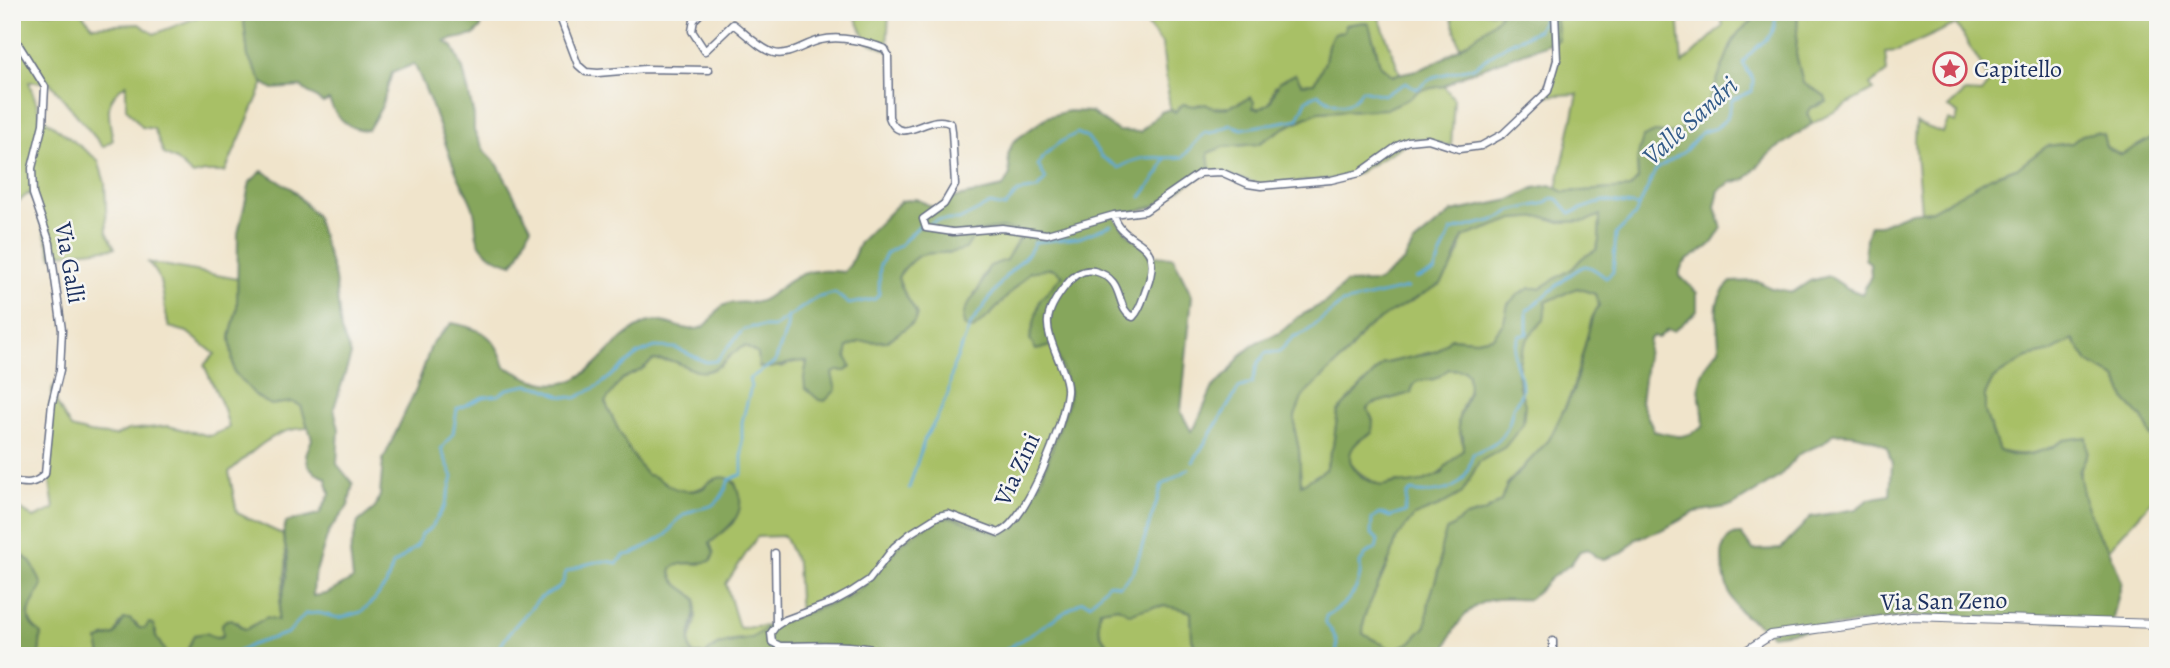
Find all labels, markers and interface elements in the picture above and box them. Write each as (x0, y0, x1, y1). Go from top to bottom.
place icon: Capitello (1931, 50, 1969, 88)
place label: Capitello (1974, 53, 2062, 85)
water label: Valle Sandri (1635, 69, 1745, 173)
street label: Via Galli (47, 219, 93, 306)
street label: Via Zini (986, 427, 1048, 511)
street label: Via San Zeno (1879, 584, 2008, 618)

